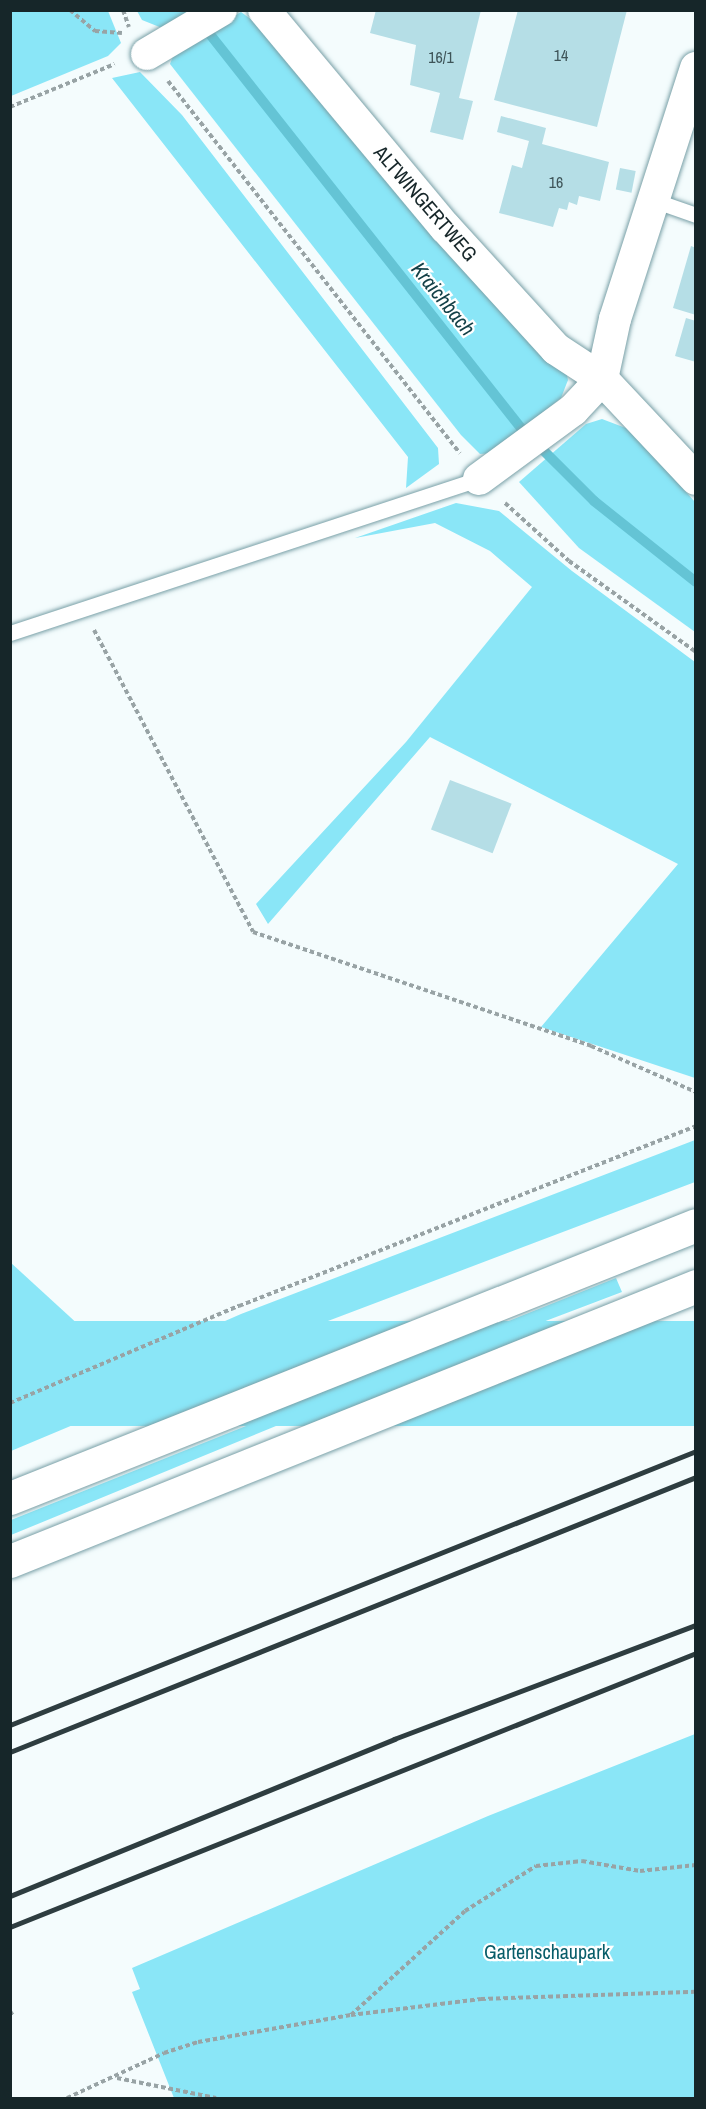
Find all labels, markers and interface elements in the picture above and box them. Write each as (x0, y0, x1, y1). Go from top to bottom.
house number: 14 (554, 45, 568, 65)
house number: 16/1 (428, 47, 454, 67)
street label: ALTWINGERTWEG (369, 140, 483, 266)
house number: 16 (549, 172, 563, 192)
water label: Kraichbach (406, 257, 480, 341)
park label: Gartenschaupark (484, 1939, 610, 1963)

